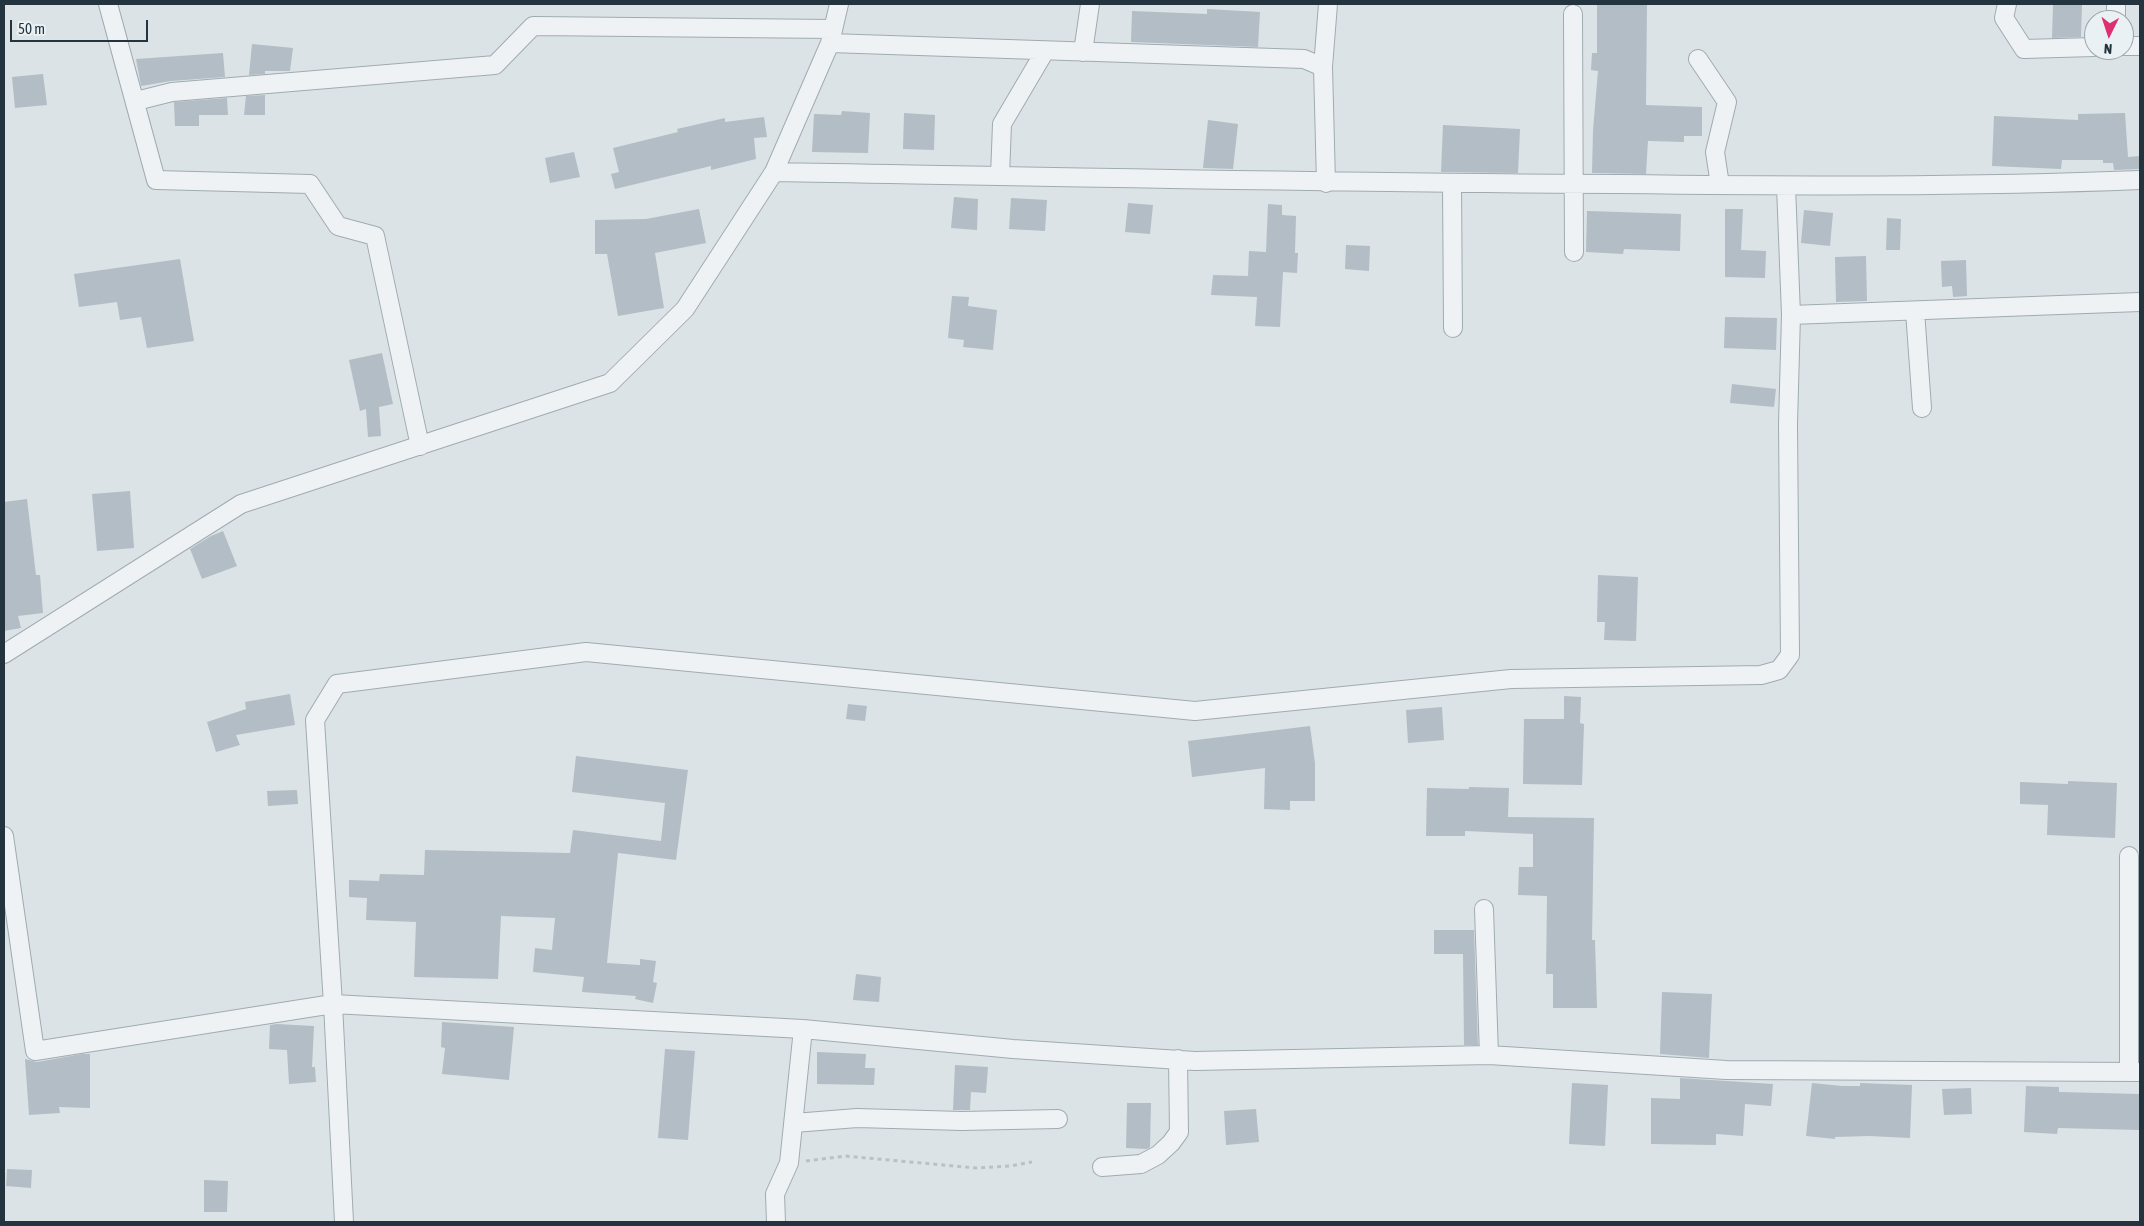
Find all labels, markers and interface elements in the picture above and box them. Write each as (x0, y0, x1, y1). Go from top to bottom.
scale bar (12, 10, 150, 42)
north arrow (2084, 10, 2134, 60)
text: 50 m (18, 20, 45, 37)
text: N (2103, 41, 2113, 57)

